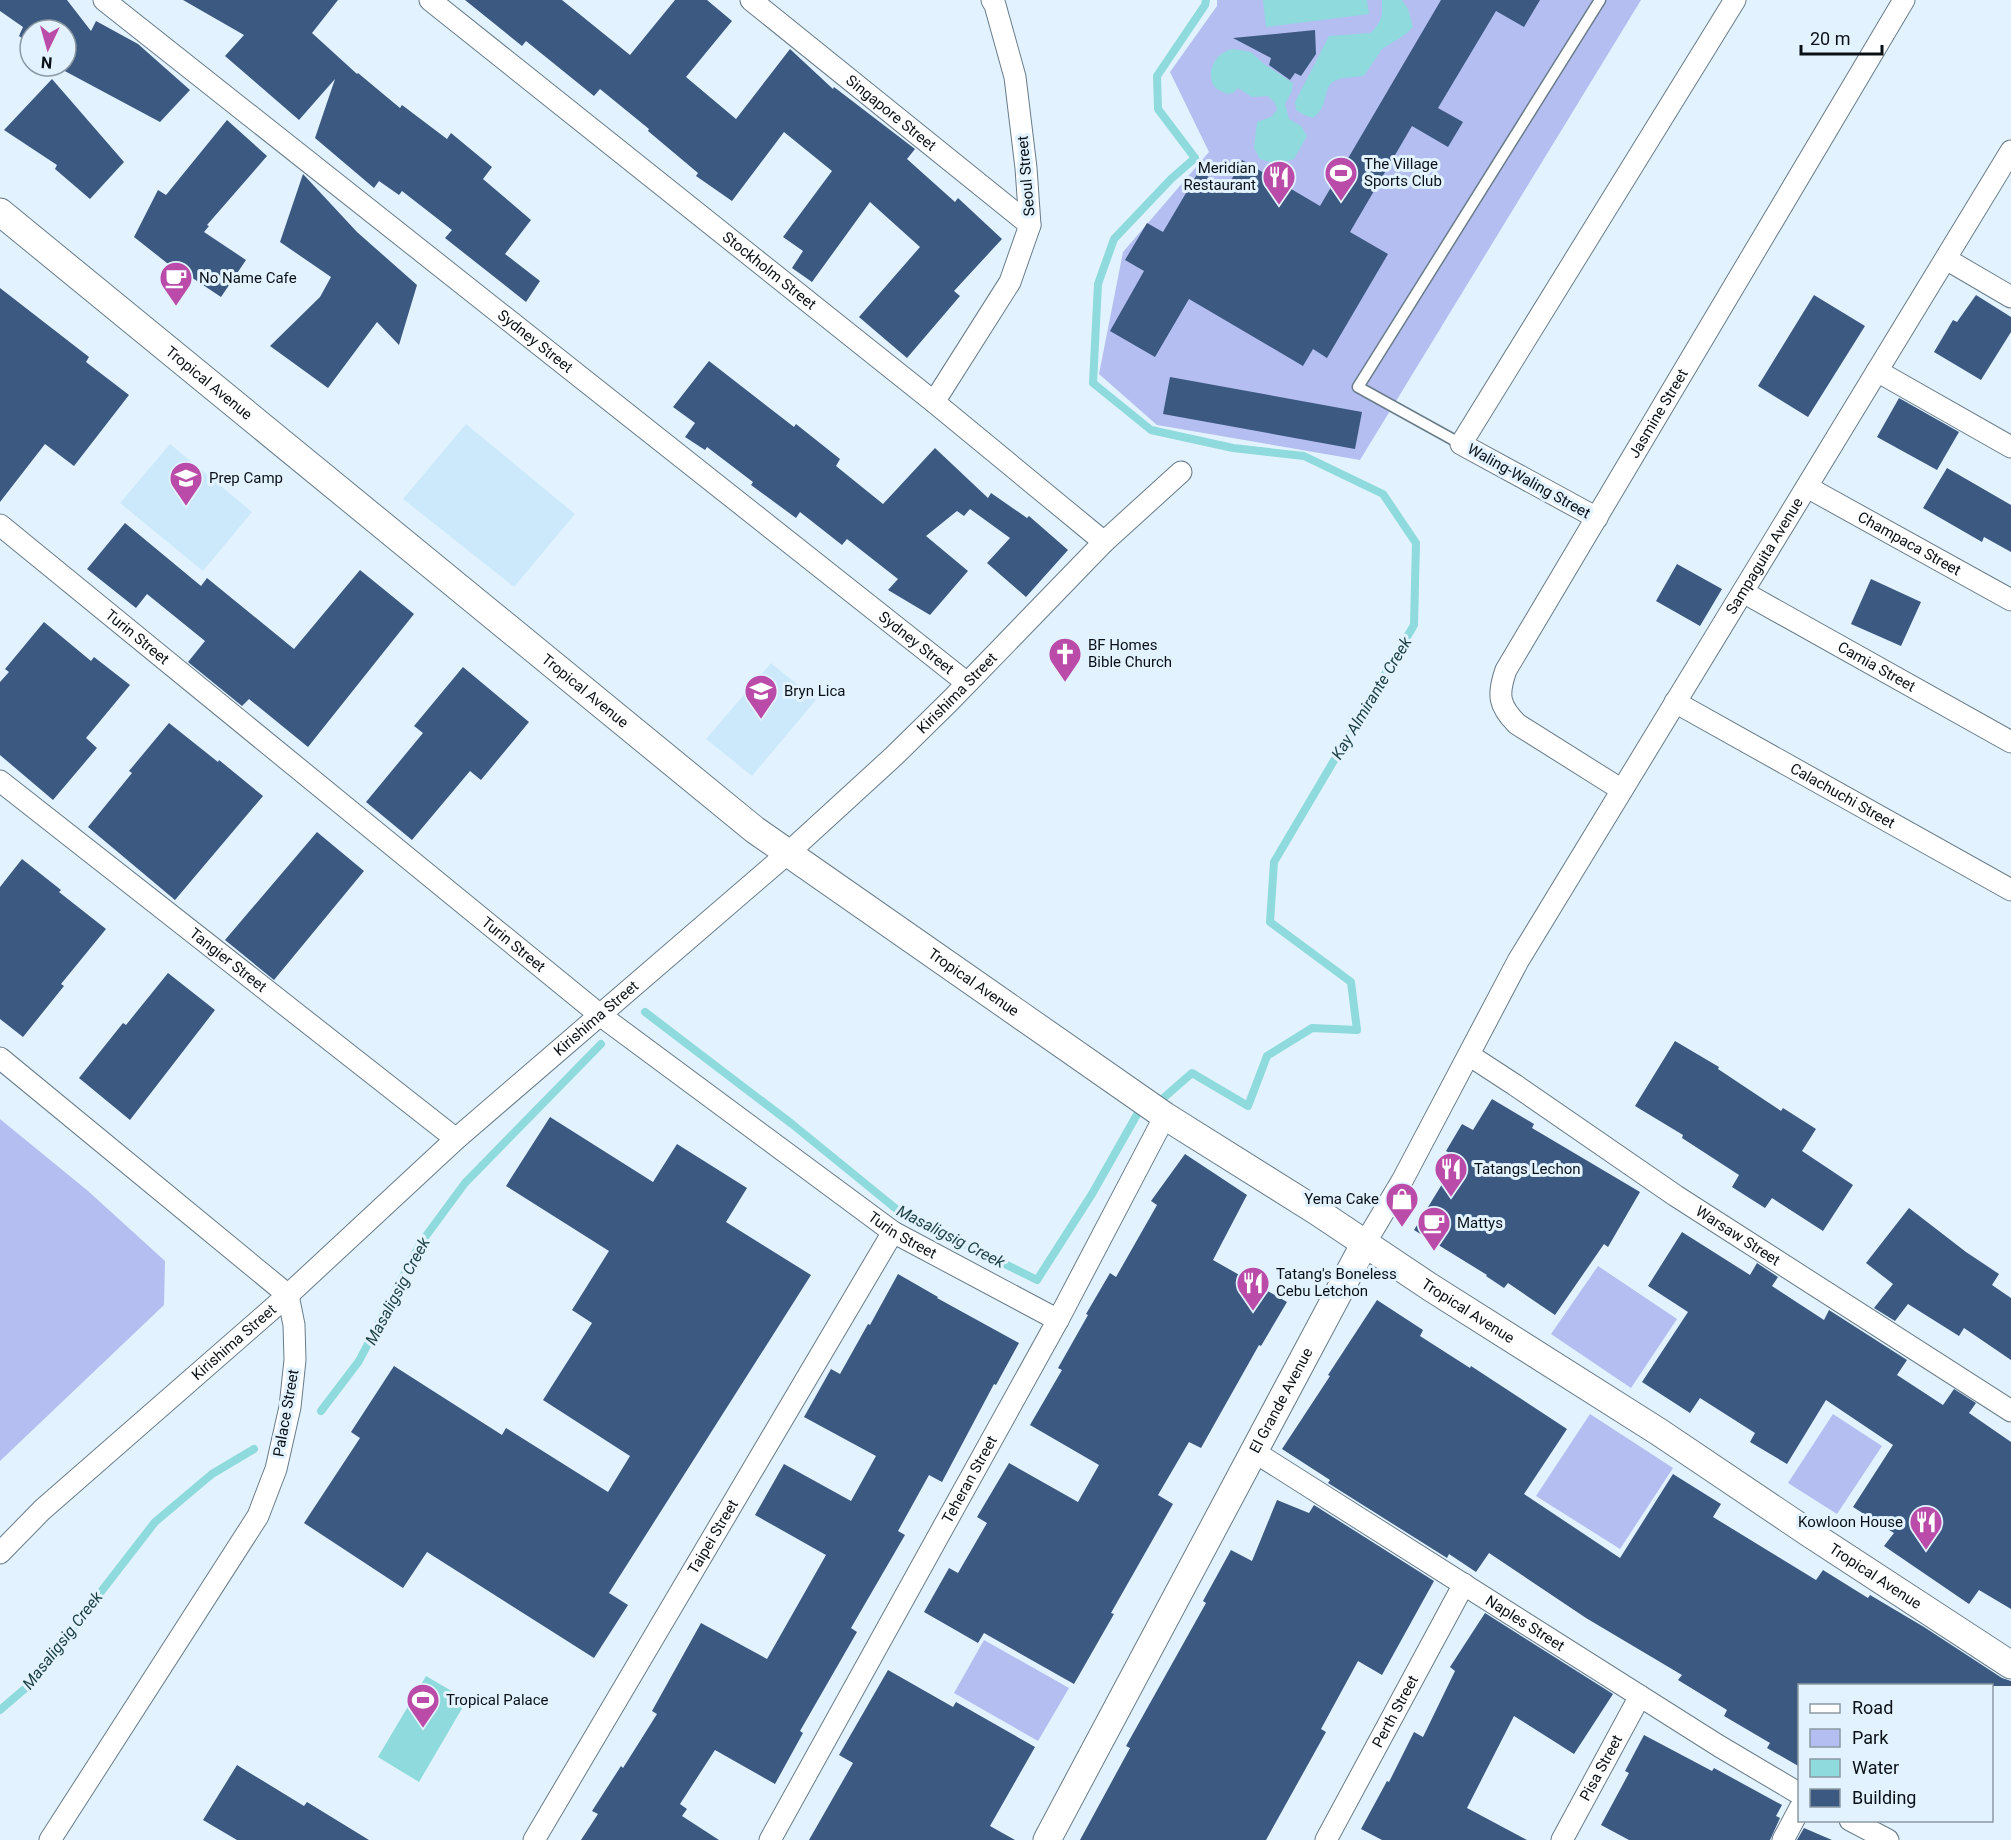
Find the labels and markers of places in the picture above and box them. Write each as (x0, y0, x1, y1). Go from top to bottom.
sports icon: The Village Sports Club (1323, 155, 1359, 202)
place label: The Village Sports Club (1364, 155, 1442, 190)
place label: Meridian Restaurant (1184, 159, 1256, 194)
restaurant icon: Meridian Restaurant (1261, 159, 1297, 206)
cafe icon: No Name Cafe (158, 260, 194, 307)
place label: No Name Cafe (199, 269, 297, 287)
school or university icon: Prep Camp (168, 460, 204, 507)
place label: Prep Camp (209, 469, 283, 487)
church icon: BF Homes Bible Church (1047, 636, 1083, 683)
place label: BF Homes Bible Church (1088, 636, 1172, 671)
school or university icon: Bryn Lica (743, 673, 779, 720)
place label: Bryn Lica (784, 682, 845, 700)
restaurant icon: Tatangs Lechon (1433, 1151, 1469, 1198)
place label: Tatangs Lechon (1474, 1160, 1581, 1178)
shop icon: Yema Cake (1384, 1181, 1420, 1228)
place label: Yema Cake (1304, 1190, 1379, 1208)
cafe icon: Mattys (1416, 1205, 1452, 1252)
place label: Mattys (1457, 1214, 1503, 1232)
restaurant icon: Tatang's Boneless Cebu Letchon (1235, 1265, 1271, 1312)
place label: Tatang's Boneless Cebu Letchon (1276, 1265, 1397, 1300)
restaurant icon: Kowloon House (1908, 1504, 1944, 1551)
place label: Kowloon House (1798, 1513, 1903, 1531)
sports icon: Tropical Palace (405, 1682, 441, 1729)
place label: Tropical Palace (446, 1691, 549, 1709)

